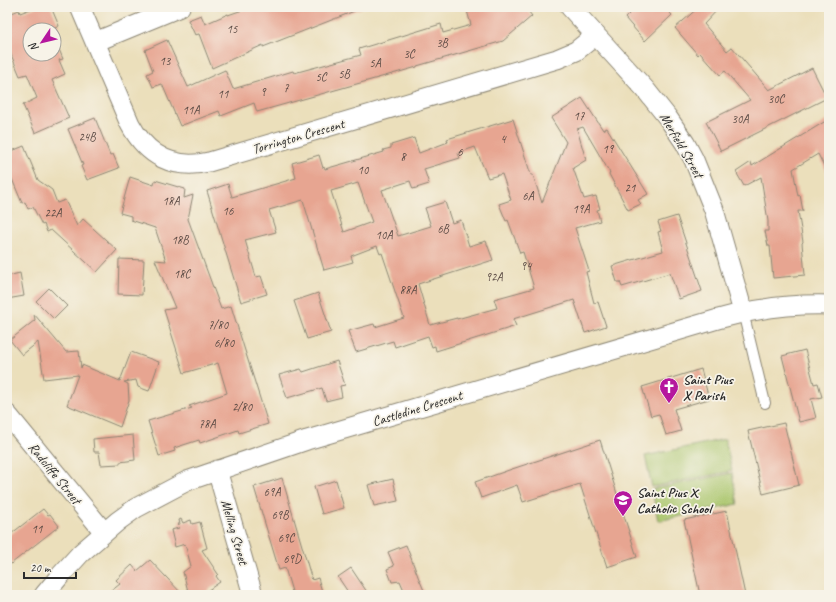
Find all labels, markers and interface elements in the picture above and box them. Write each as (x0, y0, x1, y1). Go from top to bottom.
house number: 15 (227, 21, 238, 37)
north arrow (22, 22, 62, 62)
house number: 3B (436, 35, 449, 51)
text: N (25, 39, 41, 55)
house number: 3C (403, 46, 416, 62)
house number: 13 (160, 53, 172, 69)
house number: 5A (369, 55, 382, 71)
house number: 5B (338, 66, 351, 82)
house number: 5C (315, 69, 328, 85)
house number: 7 (283, 80, 289, 96)
house number: 9 (260, 84, 267, 100)
house number: 11 (218, 86, 229, 102)
house number: 30C (768, 91, 786, 107)
house number: 11A (183, 102, 200, 118)
house number: 17 (574, 108, 585, 124)
street label: Merfield Street (656, 110, 708, 183)
house number: 30A (732, 111, 749, 127)
street label: Torrington Crescent (250, 115, 347, 158)
house number: 24B (78, 129, 96, 145)
house number: 4 (500, 131, 507, 147)
house number: 19 (603, 141, 615, 157)
house number: 6 (457, 144, 463, 160)
house number: 8 (400, 149, 407, 165)
house number: 10 (358, 162, 370, 178)
house number: 21 (625, 180, 636, 196)
house number: 6A (522, 188, 535, 204)
house number: 18A (163, 193, 180, 209)
house number: 19A (573, 201, 590, 217)
house number: 16 (223, 203, 234, 219)
house number: 22A (45, 205, 62, 221)
house number: 6B (437, 221, 450, 237)
house number: 10A (376, 227, 393, 243)
house number: 18B (171, 232, 189, 248)
house number: 94 (521, 258, 533, 274)
house number: 18C (174, 266, 192, 282)
house number: 92A (486, 269, 503, 285)
house number: 88A (400, 282, 417, 298)
house number: 7/80 (208, 317, 230, 333)
house number: 6/80 (214, 335, 236, 351)
place label: Saint Pius X Parish (683, 371, 735, 404)
church icon: Saint Pius X Parish (658, 376, 680, 404)
street label: Castledine Crescent (370, 386, 465, 430)
house number: 2/80 (232, 399, 254, 415)
house number: 78A (199, 416, 216, 432)
street label: Radcliffe Street (25, 439, 86, 509)
house number: 69A (264, 484, 281, 500)
place label: Saint Pius X Catholic School (637, 484, 714, 517)
school or university icon: Saint Pius X Catholic School (612, 489, 634, 517)
street label: Melling Street (217, 498, 252, 568)
house number: 69B (271, 507, 289, 523)
house number: 11 (32, 521, 43, 537)
house number: 69C (278, 530, 296, 546)
house number: 69D (283, 551, 302, 567)
scale bar (24, 554, 76, 580)
text: 20 m (30, 560, 52, 576)

